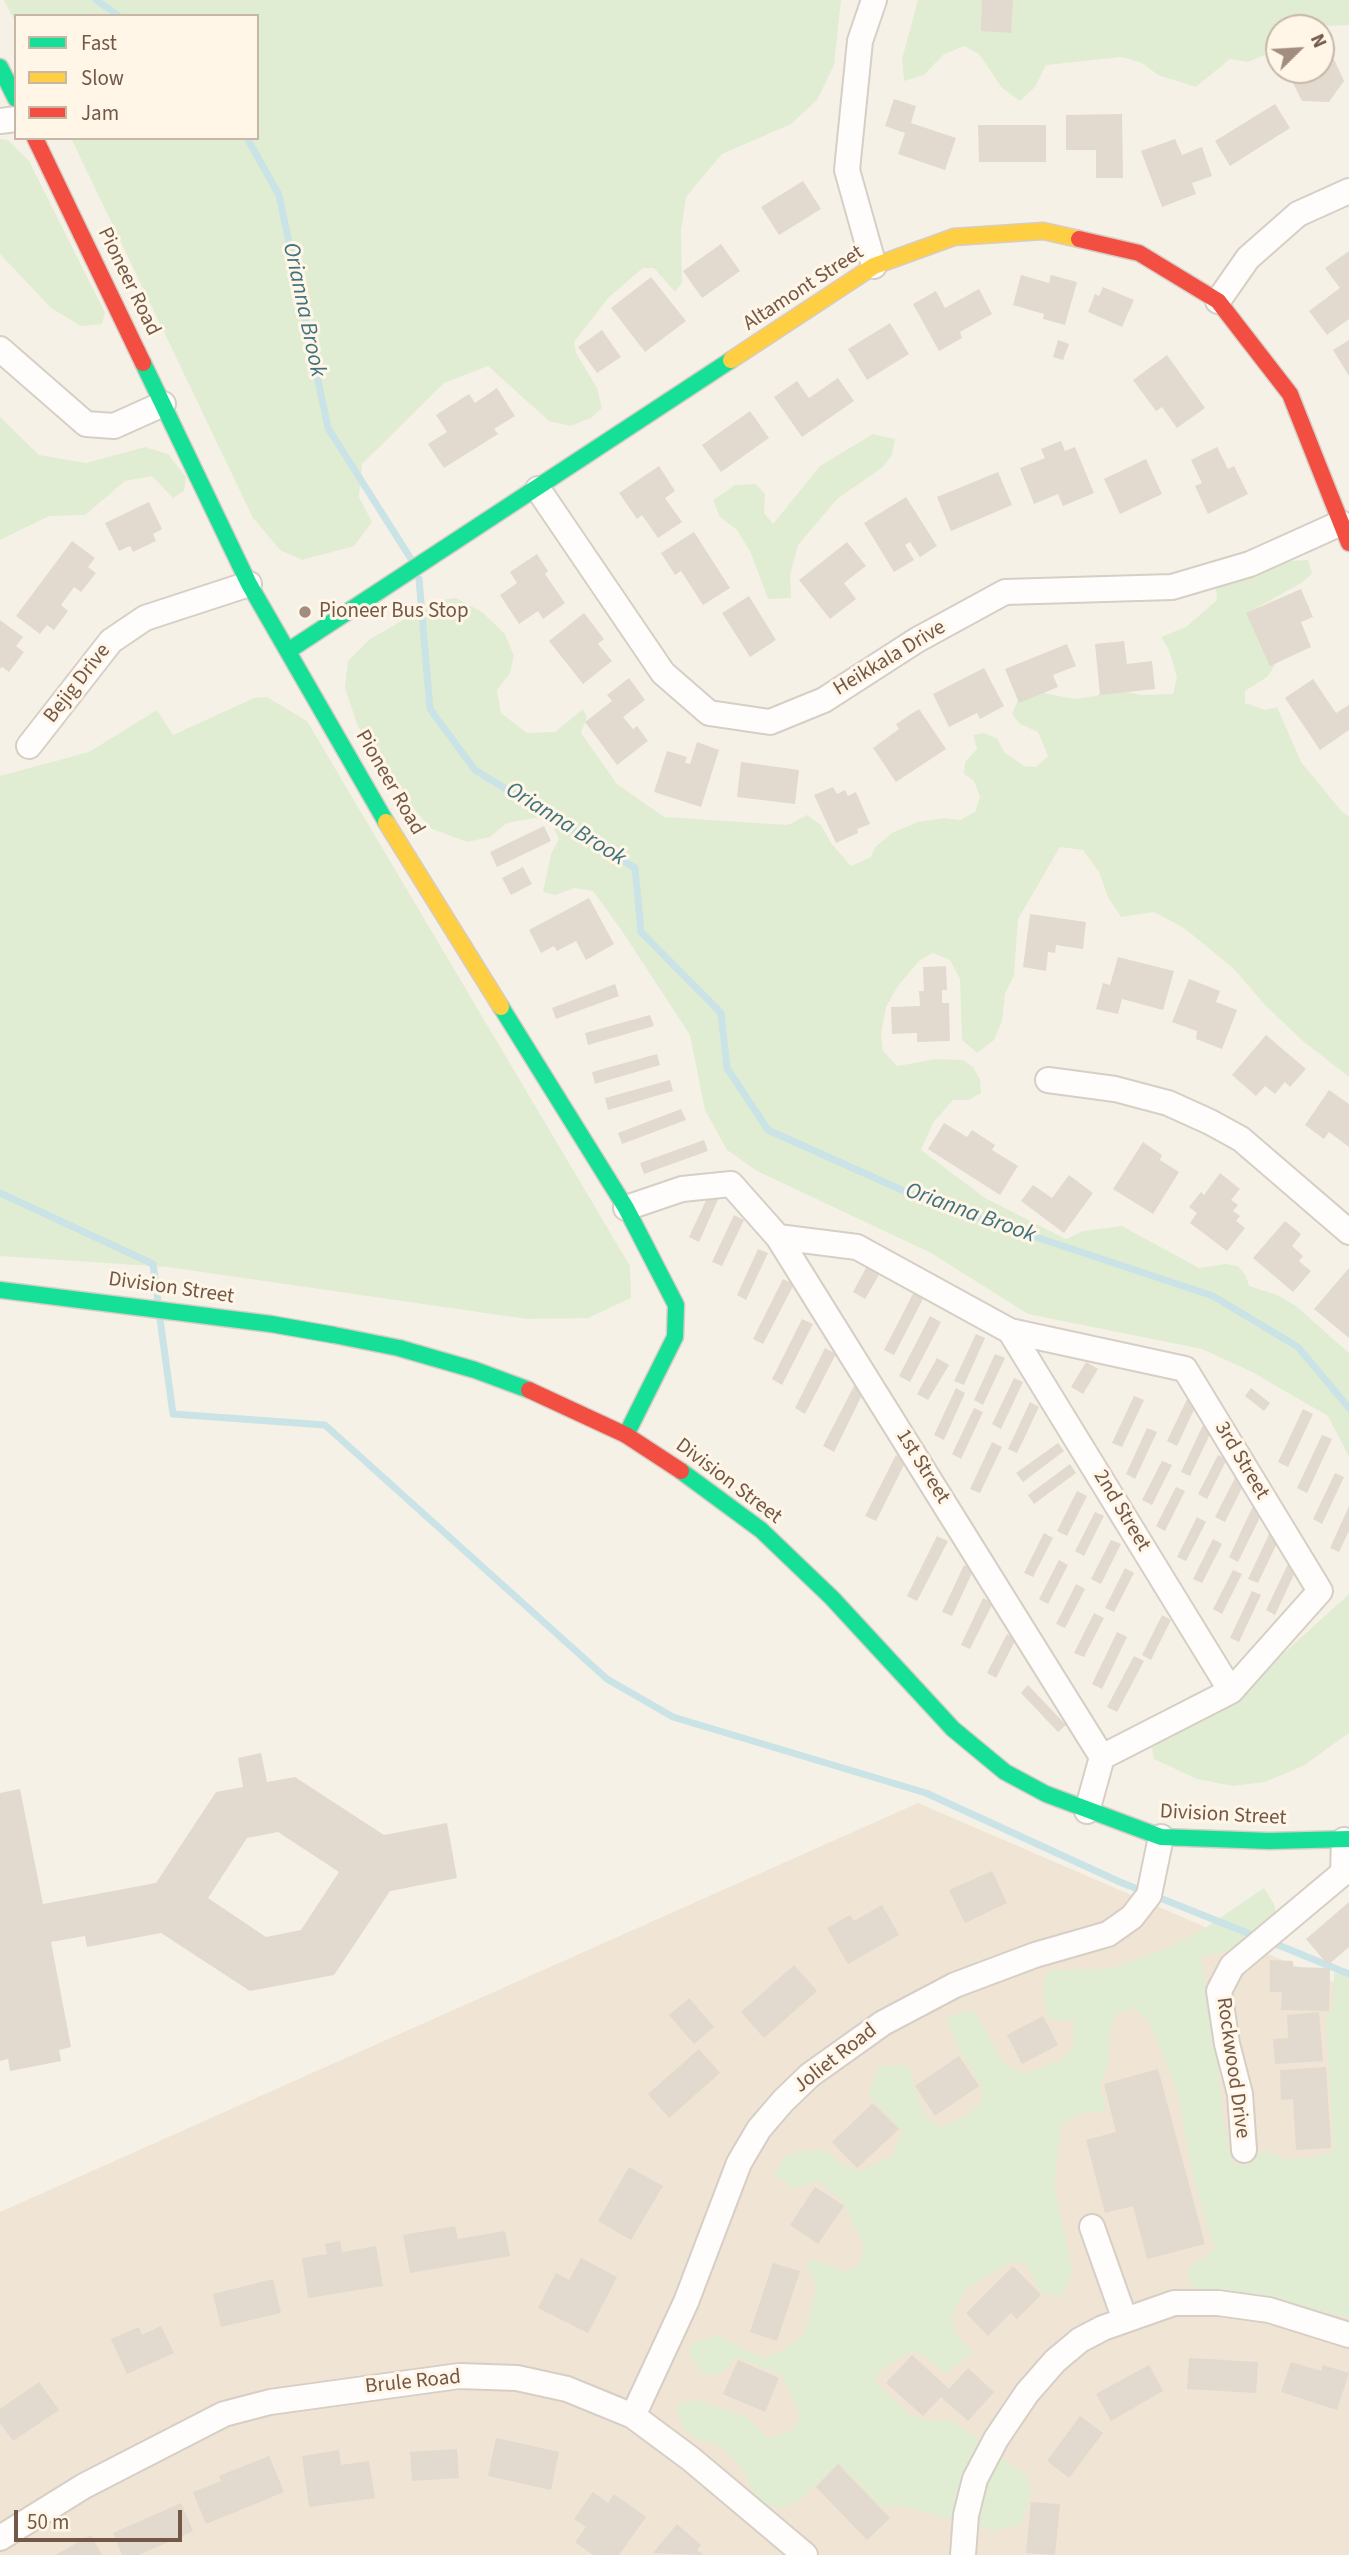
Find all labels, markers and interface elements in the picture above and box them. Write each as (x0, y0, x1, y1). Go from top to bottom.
legend (14, 14, 259, 140)
north arrow (1265, 14, 1335, 84)
text: Fast (81, 28, 117, 58)
text: N (1303, 30, 1333, 52)
text: Slow (81, 63, 124, 93)
text: Jam (81, 98, 119, 128)
street label: Pioneer Road (91, 224, 165, 340)
water label: Orianna Brook (275, 240, 331, 380)
street label: Altamont Street (739, 241, 869, 337)
place label: Pioneer Bus Stop (319, 599, 469, 625)
marker: Pioneer Bus Stop (297, 604, 313, 620)
street label: Heikkala Drive (829, 616, 951, 702)
street label: Bejig Drive (39, 639, 117, 729)
street label: Pioneer Road (349, 726, 429, 840)
water label: Orianna Brook (500, 777, 630, 873)
water label: Orianna Brook (901, 1178, 1039, 1250)
street label: Division Street (107, 1268, 235, 1310)
street label: 3rd Street (1208, 1418, 1274, 1504)
street label: 1st Street (889, 1425, 955, 1509)
street label: Division Street (670, 1434, 786, 1530)
street label: 2nd Street (1087, 1466, 1155, 1556)
street label: Division Street (1159, 1800, 1287, 1832)
street label: Rockwood Drive (1210, 1996, 1254, 2140)
street label: Joliet Road (789, 2019, 883, 2099)
street label: Brule Road (364, 2365, 462, 2401)
scale bar (18, 2496, 186, 2540)
text: 50 m (27, 2507, 69, 2537)

